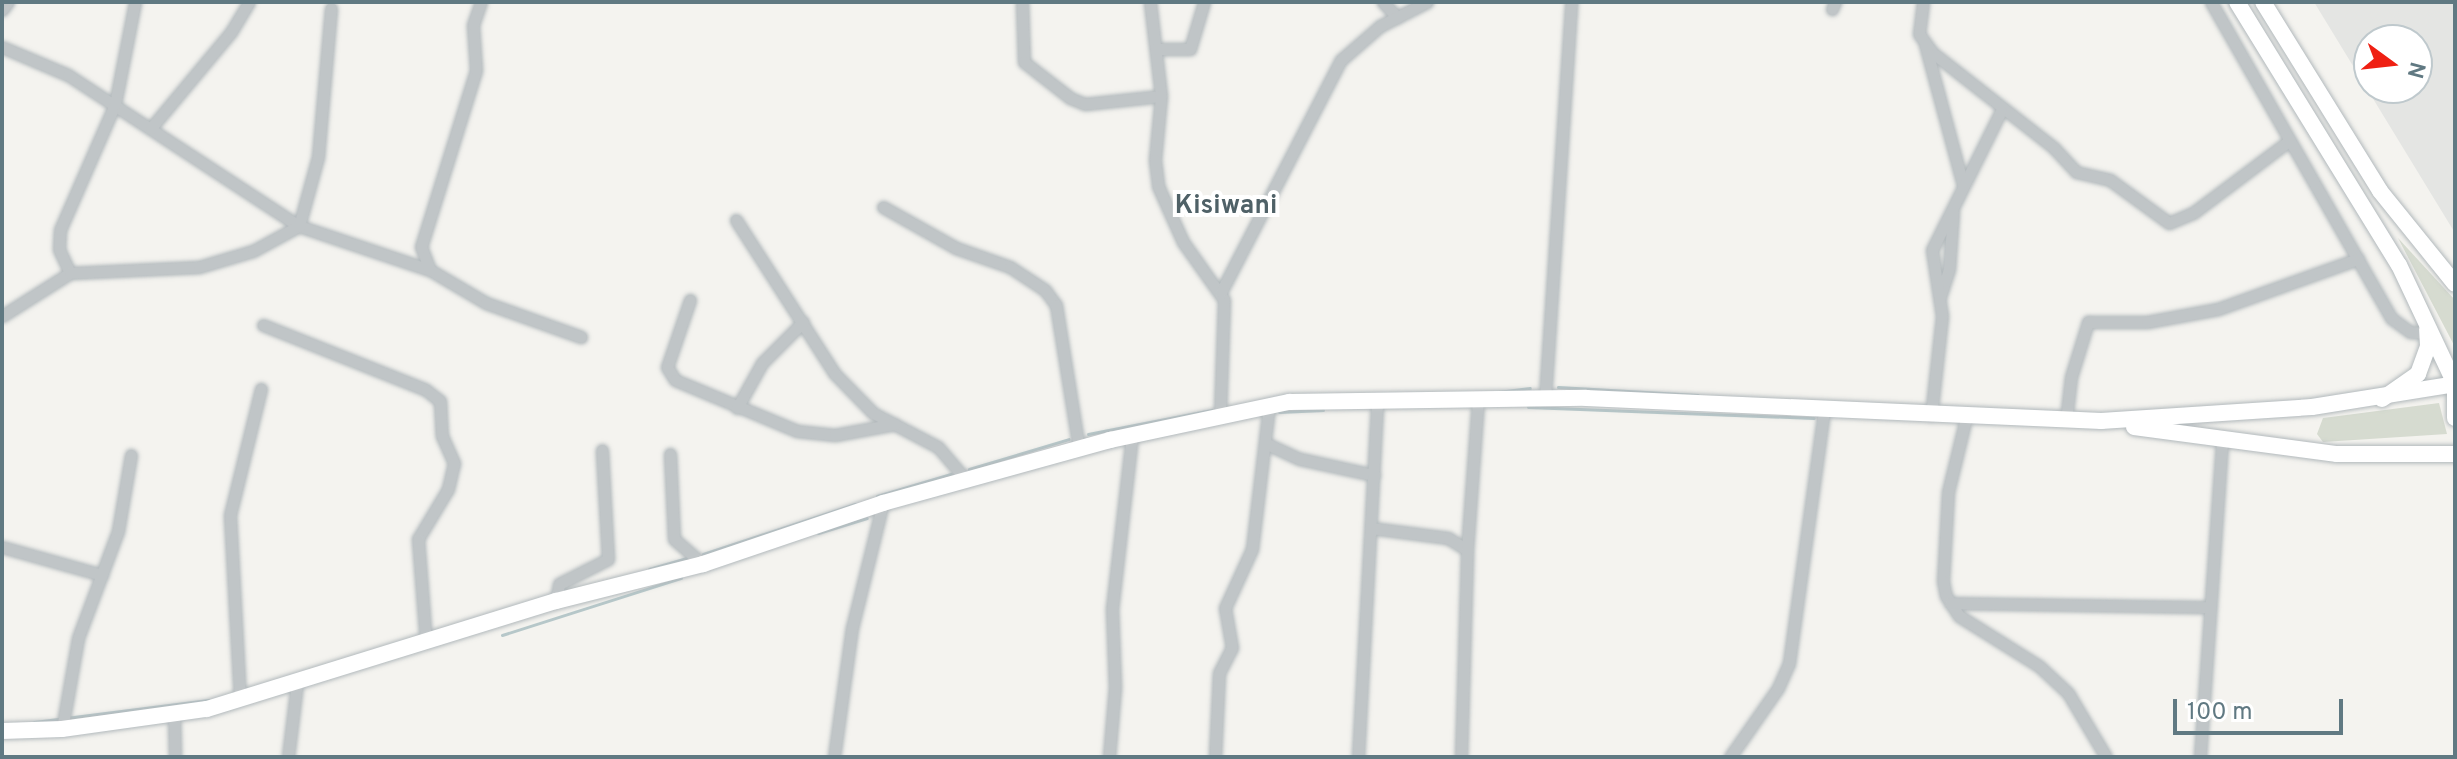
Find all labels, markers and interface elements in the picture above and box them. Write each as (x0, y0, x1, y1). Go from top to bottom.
north arrow (2353, 24, 2433, 104)
text: N (2400, 59, 2430, 81)
district label: Kisiwani (1175, 191, 1277, 223)
scale bar (2177, 683, 2347, 733)
text: 100 m (2187, 698, 2253, 728)

